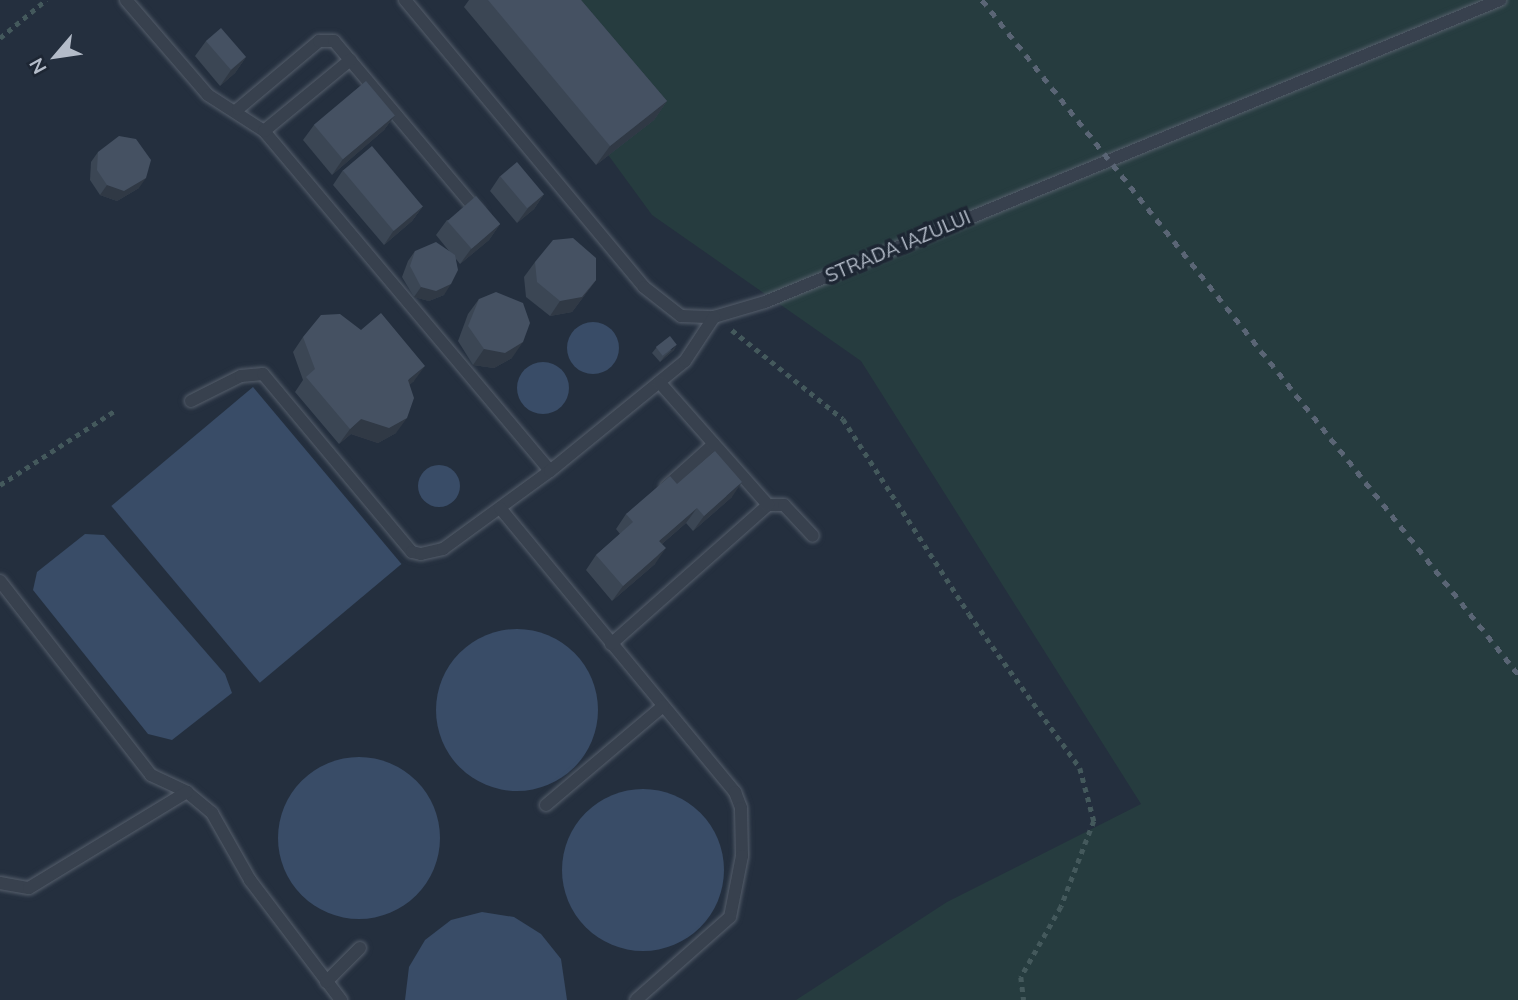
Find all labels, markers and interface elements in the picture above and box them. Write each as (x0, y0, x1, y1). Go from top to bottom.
north arrow (21, 21, 91, 91)
text: N (24, 54, 52, 78)
street label: STRADA IAZULUI (822, 206, 974, 288)

